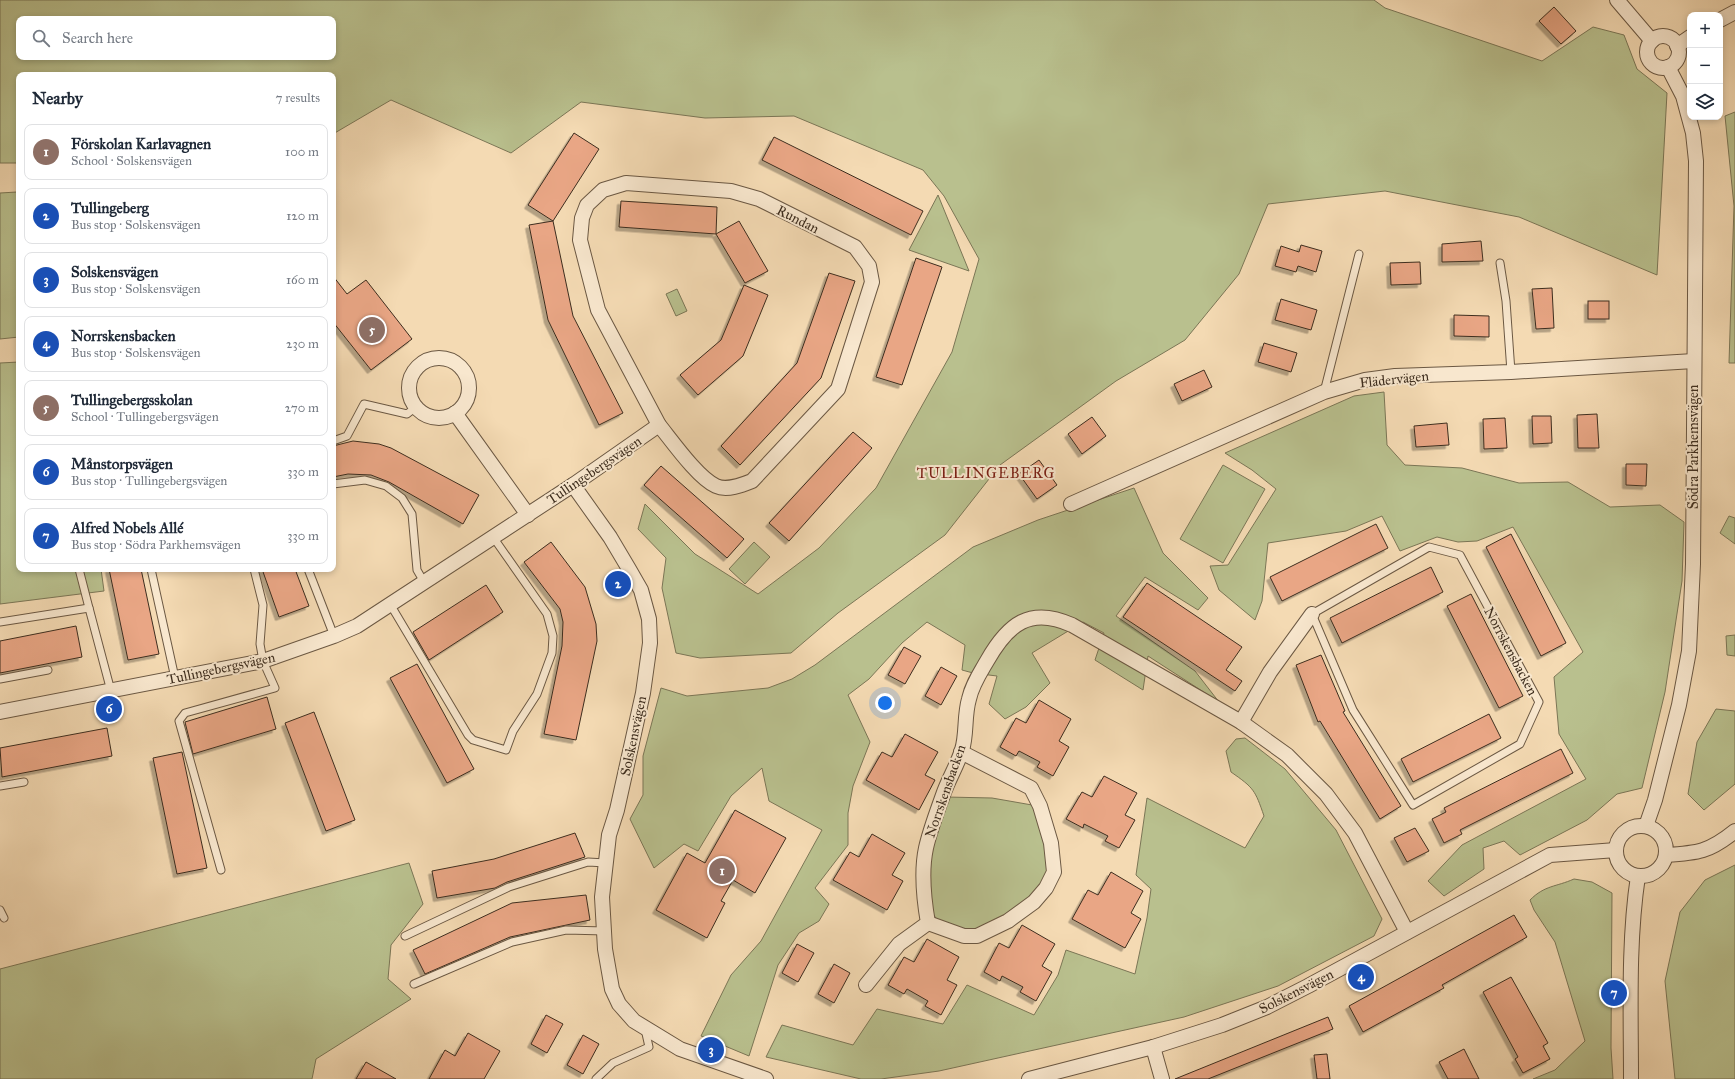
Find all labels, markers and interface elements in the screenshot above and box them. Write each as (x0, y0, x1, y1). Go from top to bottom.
map controls (1687, 12, 1723, 120)
button: + (1687, 12, 1723, 48)
search box (16, 16, 336, 60)
icon: search (30, 27, 52, 49)
text: Search here (62, 29, 133, 47)
button: − (1687, 48, 1723, 84)
button: layers (1687, 84, 1723, 120)
text: Nearby (32, 88, 83, 109)
text: 7 results (276, 90, 320, 106)
text: Förskolan Karlavagnen (71, 135, 211, 153)
text: 1 (43, 144, 49, 160)
text: 100 m (285, 144, 319, 160)
text: School · Solskensvägen (71, 153, 192, 169)
text: Tullingeberg (71, 199, 149, 217)
street label: Rundan (774, 202, 822, 237)
text: 2 (43, 208, 49, 224)
text: 120 m (286, 208, 319, 224)
text: Bus stop · Solskensvägen (71, 217, 201, 233)
text: Solskensvägen (71, 263, 158, 281)
text: 3 (43, 272, 49, 288)
text: 160 m (286, 272, 319, 288)
text: Bus stop · Solskensvägen (71, 281, 201, 297)
pin: 5 (359, 315, 385, 345)
text: Norrskensbacken (71, 327, 176, 345)
text: 4 (42, 336, 50, 352)
text: 230 m (286, 336, 319, 352)
text: Bus stop · Solskensvägen (71, 345, 201, 361)
street label: Flädervägen (1359, 367, 1430, 392)
street label: Södra Parkhemsvägen (1685, 384, 1702, 509)
text: Tullingebergsskolan (71, 391, 193, 409)
text: 5 (43, 400, 49, 416)
text: 270 m (285, 400, 319, 416)
text: School · Tullingebergsvägen (71, 409, 219, 425)
street label: Tullingebergsvägen (544, 432, 645, 508)
text: Månstorpsvägen (71, 455, 173, 473)
text: 6 (43, 464, 49, 480)
text: 330 m (287, 464, 319, 480)
district label: TULLINGEBERG (917, 464, 1055, 482)
text: Bus stop · Tullingebergsvägen (71, 473, 227, 489)
text: Alfred Nobels Allé (71, 519, 184, 537)
text: 7 (43, 528, 49, 544)
text: 330 m (287, 528, 319, 544)
text: Bus stop · Södra Parkhemsvägen (71, 537, 241, 553)
pin: 2 (605, 569, 631, 599)
street label: Norrskensbacken (1480, 604, 1541, 699)
street label: Tullingebergsvägen (165, 649, 277, 688)
your location (875, 693, 895, 713)
pin: 6 (96, 694, 122, 724)
street label: Solskensvägen (617, 694, 650, 778)
street label: Norrskensbacken (922, 742, 970, 840)
pin: 1 (709, 856, 735, 886)
pin: 4 (1348, 962, 1374, 992)
street label: Solskensvägen (1256, 965, 1337, 1018)
pin: 7 (1601, 978, 1627, 1008)
pin: 3 (698, 1035, 724, 1065)

